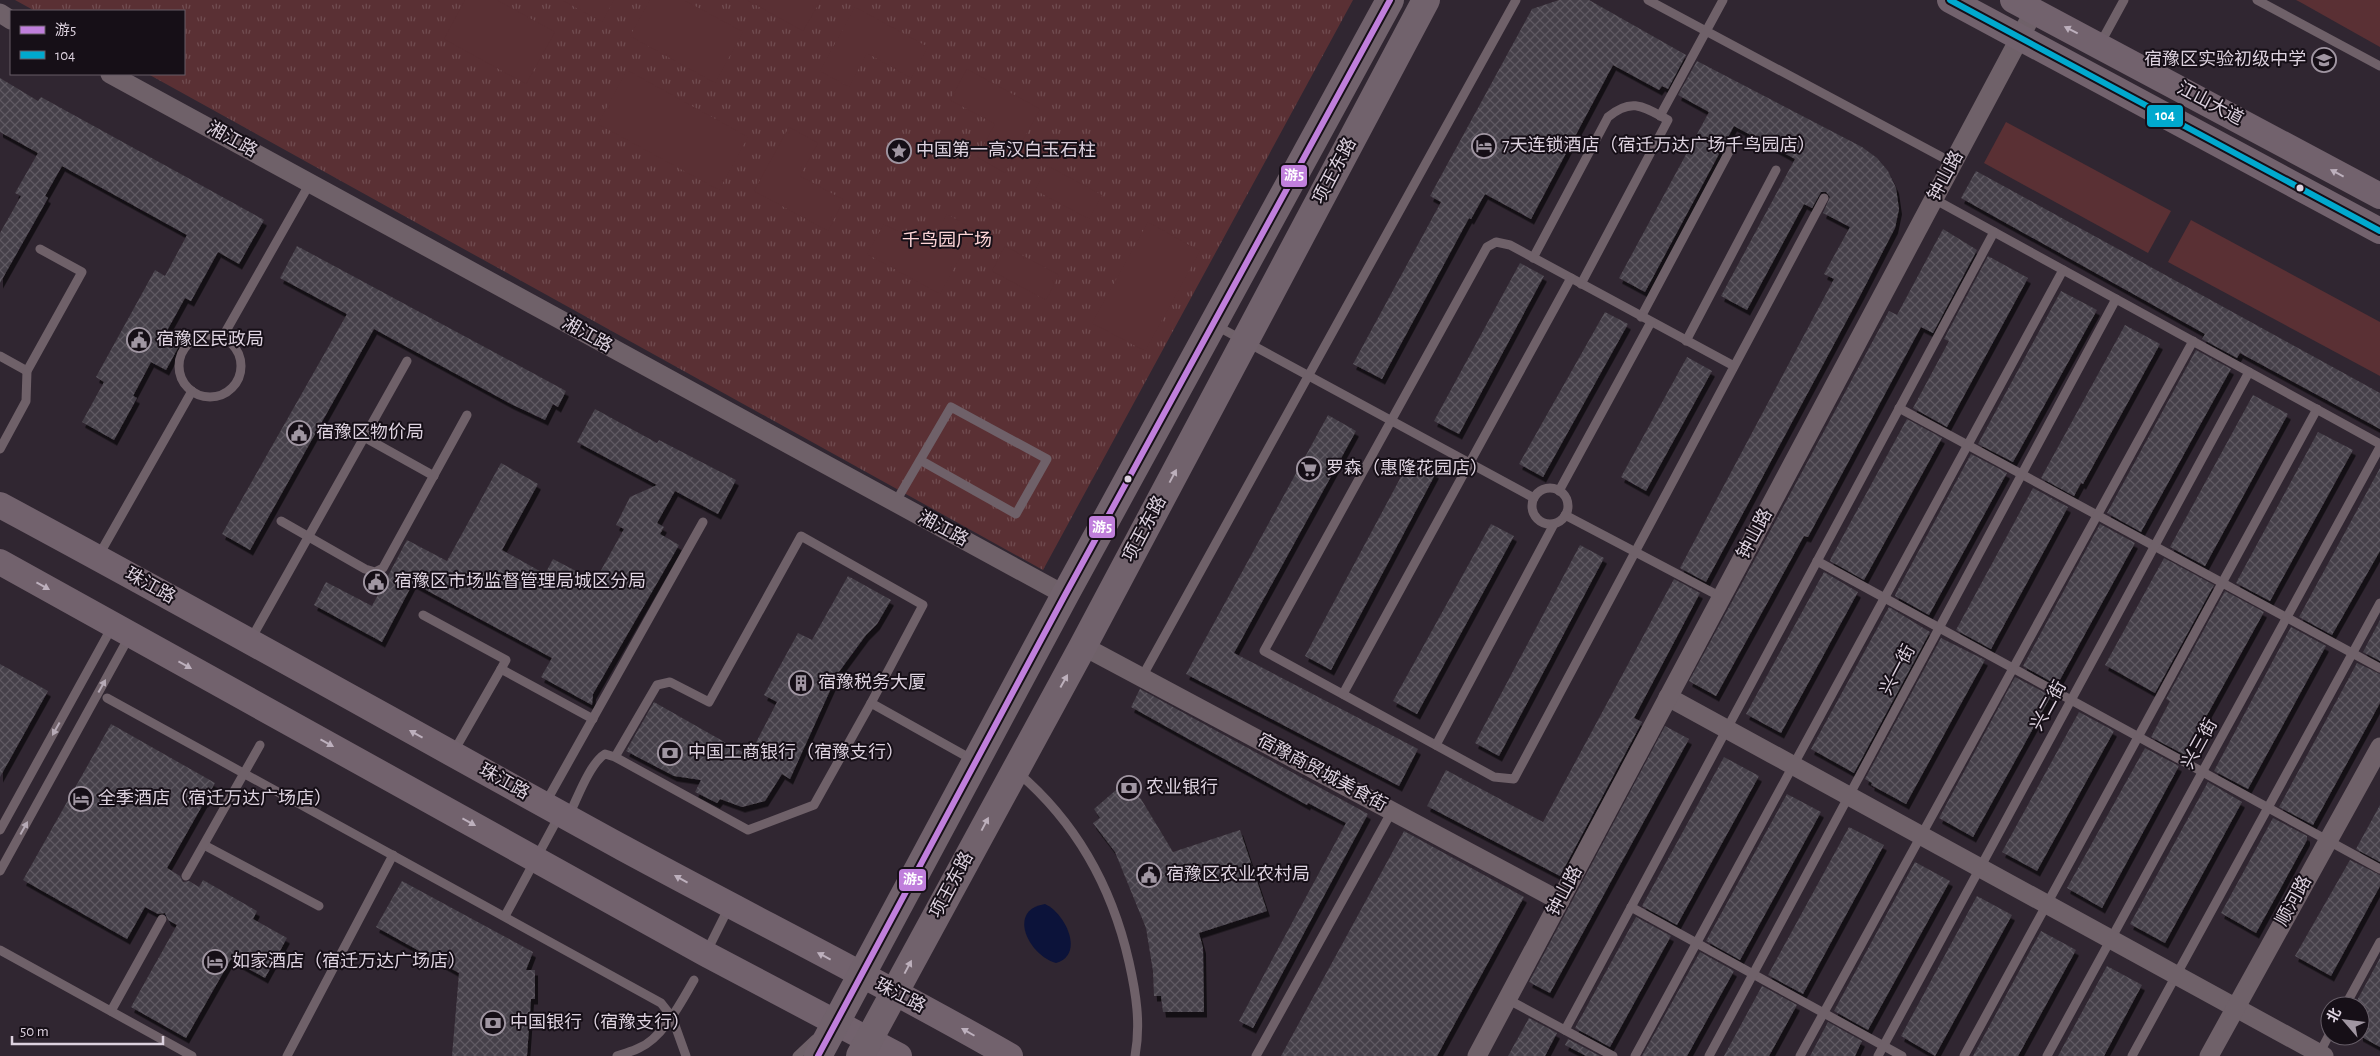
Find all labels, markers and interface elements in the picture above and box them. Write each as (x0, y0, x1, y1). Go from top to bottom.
legend (10, 10, 185, 75)
text: 游5 (55, 22, 76, 38)
one-way arrow (2063, 26, 2078, 34)
school or university icon: 宿豫区实验初级中学 (2311, 47, 2337, 73)
text: 104 (55, 48, 75, 63)
place label: 宿豫区实验初级中学 (2144, 49, 2306, 69)
street label: 江山大道 (2174, 77, 2247, 129)
line badge: 104 (2146, 104, 2184, 128)
text: 104 (2155, 109, 2175, 123)
street label: 湘江路 (204, 117, 261, 161)
hotel icon: 7天连锁酒店（宿迁万达广场千鸟园店） (1471, 133, 1497, 159)
street label: 项王东路 (1308, 134, 1360, 207)
place label: 7天连锁酒店（宿迁万达广场千鸟园店） (1502, 135, 1816, 155)
place icon: 中国第一高汉白玉石柱 (886, 138, 912, 164)
place label: 中国第一高汉白玉石柱 (916, 140, 1096, 160)
street label: 钟山路 (1924, 147, 1967, 204)
line badge: 游5 (1280, 164, 1308, 188)
text: 游5 (1284, 168, 1304, 183)
one-way arrow (2330, 169, 2344, 177)
unlabelled marker (2295, 183, 2305, 193)
park label: 千鸟园广场 (902, 230, 992, 250)
street label: 湘江路 (559, 312, 616, 356)
public building icon: 宿豫区民政局 (126, 327, 152, 353)
place label: 宿豫区民政局 (156, 329, 264, 349)
public building icon: 宿豫区物价局 (286, 420, 312, 446)
place label: 宿豫区物价局 (316, 422, 424, 442)
supermarket icon: 罗森（惠隆花园店） (1296, 456, 1322, 482)
place label: 罗森（惠隆花园店） (1326, 458, 1488, 478)
one-way arrow (1169, 469, 1177, 483)
unlabelled marker (1123, 474, 1133, 484)
street label: 项王东路 (1118, 492, 1170, 565)
street label: 钟山路 (1733, 505, 1776, 562)
street label: 湘江路 (915, 507, 972, 550)
line badge: 游5 (1088, 515, 1116, 539)
text: 游5 (1092, 520, 1112, 535)
street label: 珠江路 (122, 563, 179, 607)
public building icon: 宿豫区市场监督管理局城区分局 (363, 569, 389, 595)
place label: 宿豫区市场监督管理局城区分局 (394, 571, 646, 591)
one-way arrow (36, 581, 49, 590)
street label: 兴一街 (1876, 641, 1919, 698)
one-way arrow (178, 660, 191, 669)
building icon: 宿豫税务大厦 (788, 670, 814, 696)
place label: 宿豫税务大厦 (818, 672, 926, 692)
one-way arrow (1059, 675, 1068, 688)
street label: 兴二街 (2026, 677, 2070, 734)
one-way arrow (98, 678, 106, 693)
street label: 兴三街 (2177, 715, 2221, 772)
one-way arrow (52, 721, 60, 736)
one-way arrow (409, 729, 422, 738)
street label: 宿豫商贸城美食街 (1254, 729, 1391, 815)
one-way arrow (320, 739, 333, 748)
bank icon: 中国工商银行（宿豫支行） (657, 740, 683, 766)
place label: 中国工商银行（宿豫支行） (688, 742, 904, 762)
street label: 珠江路 (476, 759, 533, 803)
bank icon: 农业银行 (1116, 775, 1142, 801)
place label: 农业银行 (1146, 777, 1218, 797)
hotel icon: 全季酒店（宿迁万达广场店） (68, 786, 94, 812)
place label: 全季酒店（宿迁万达广场店） (98, 788, 332, 808)
one-way arrow (981, 816, 989, 831)
one-way arrow (462, 818, 476, 826)
one-way arrow (19, 821, 28, 835)
street label: 项王东路 (925, 848, 977, 921)
public building icon: 宿豫区农业农村局 (1136, 862, 1162, 888)
street label: 钟山路 (1543, 862, 1586, 919)
place label: 宿豫区农业农村局 (1166, 864, 1310, 884)
line badge: 游5 (898, 868, 927, 892)
text: 游5 (903, 872, 923, 887)
street label: 顺河路 (2271, 872, 2315, 929)
one-way arrow (674, 875, 688, 883)
hotel icon: 如家酒店（宿迁万达广场店） (202, 949, 228, 975)
place label: 如家酒店（宿迁万达广场店） (232, 951, 466, 971)
one-way arrow (817, 952, 831, 960)
one-way arrow (904, 960, 912, 974)
street label: 珠江路 (872, 974, 929, 1016)
north arrow (2320, 996, 2370, 1046)
text: 北 (2324, 1005, 2344, 1025)
bank icon: 中国银行（宿豫支行） (480, 1010, 506, 1036)
place label: 中国银行（宿豫支行） (510, 1012, 690, 1032)
scale bar (12, 1014, 164, 1046)
text: 50 m (20, 1024, 49, 1039)
one-way arrow (961, 1027, 974, 1036)

